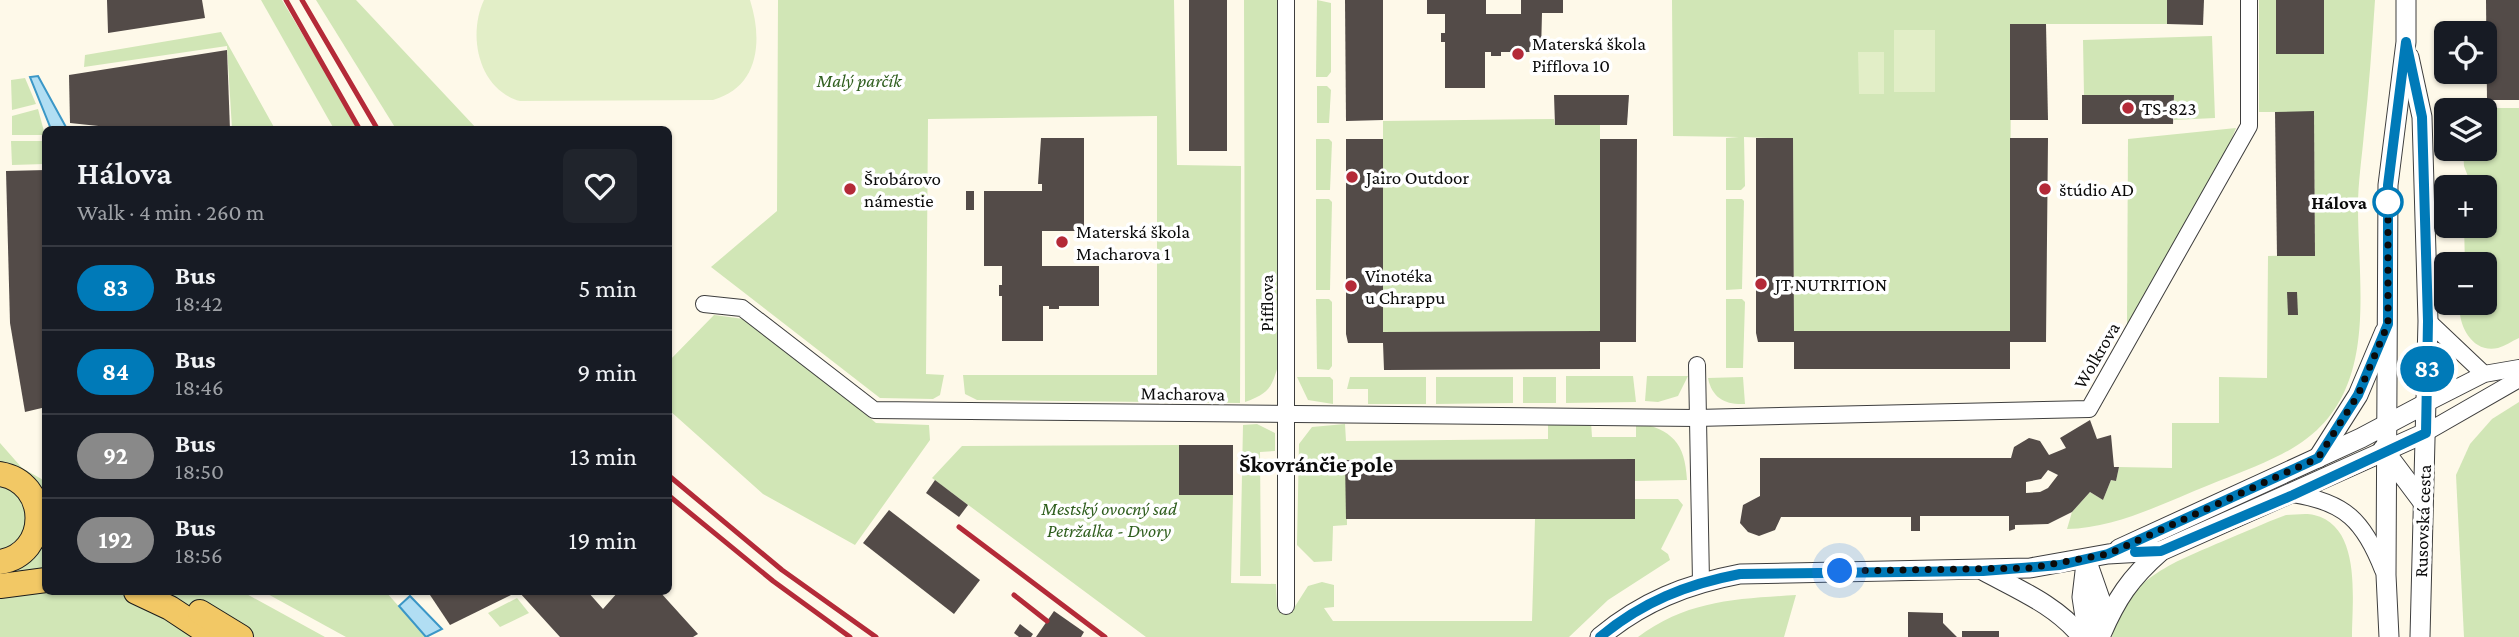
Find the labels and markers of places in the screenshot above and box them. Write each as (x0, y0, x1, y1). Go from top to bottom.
place label: Materská škola Pifflova 10 (1532, 33, 1646, 76)
marker: Materská škola Pifflova 10 (1510, 46, 1526, 62)
place label: TS-823 (2142, 98, 2196, 119)
marker: TS-823 (2120, 100, 2136, 116)
place label: Jairo Outdoor (1364, 167, 1470, 188)
place label: Šrobárovo námestie (864, 168, 941, 211)
marker: Jairo Outdoor (1344, 169, 1360, 185)
place label: štúdio AD (2059, 179, 2134, 200)
marker: Šrobárovo námestie (842, 181, 858, 197)
marker: štúdio AD (2037, 181, 2053, 197)
marker: Hálova (2373, 187, 2403, 217)
place label: Hálova (2311, 192, 2368, 213)
place label: Materská škola Macharova 1 (1076, 221, 1190, 264)
marker: Materská škola Macharova 1 (1054, 234, 1070, 250)
place label: Vinotéka u Chrappu (1365, 265, 1445, 308)
place label: JT NUTRITION (1773, 274, 1887, 295)
marker: JT NUTRITION (1753, 276, 1769, 292)
marker: Vinotéka u Chrappu (1343, 278, 1359, 294)

